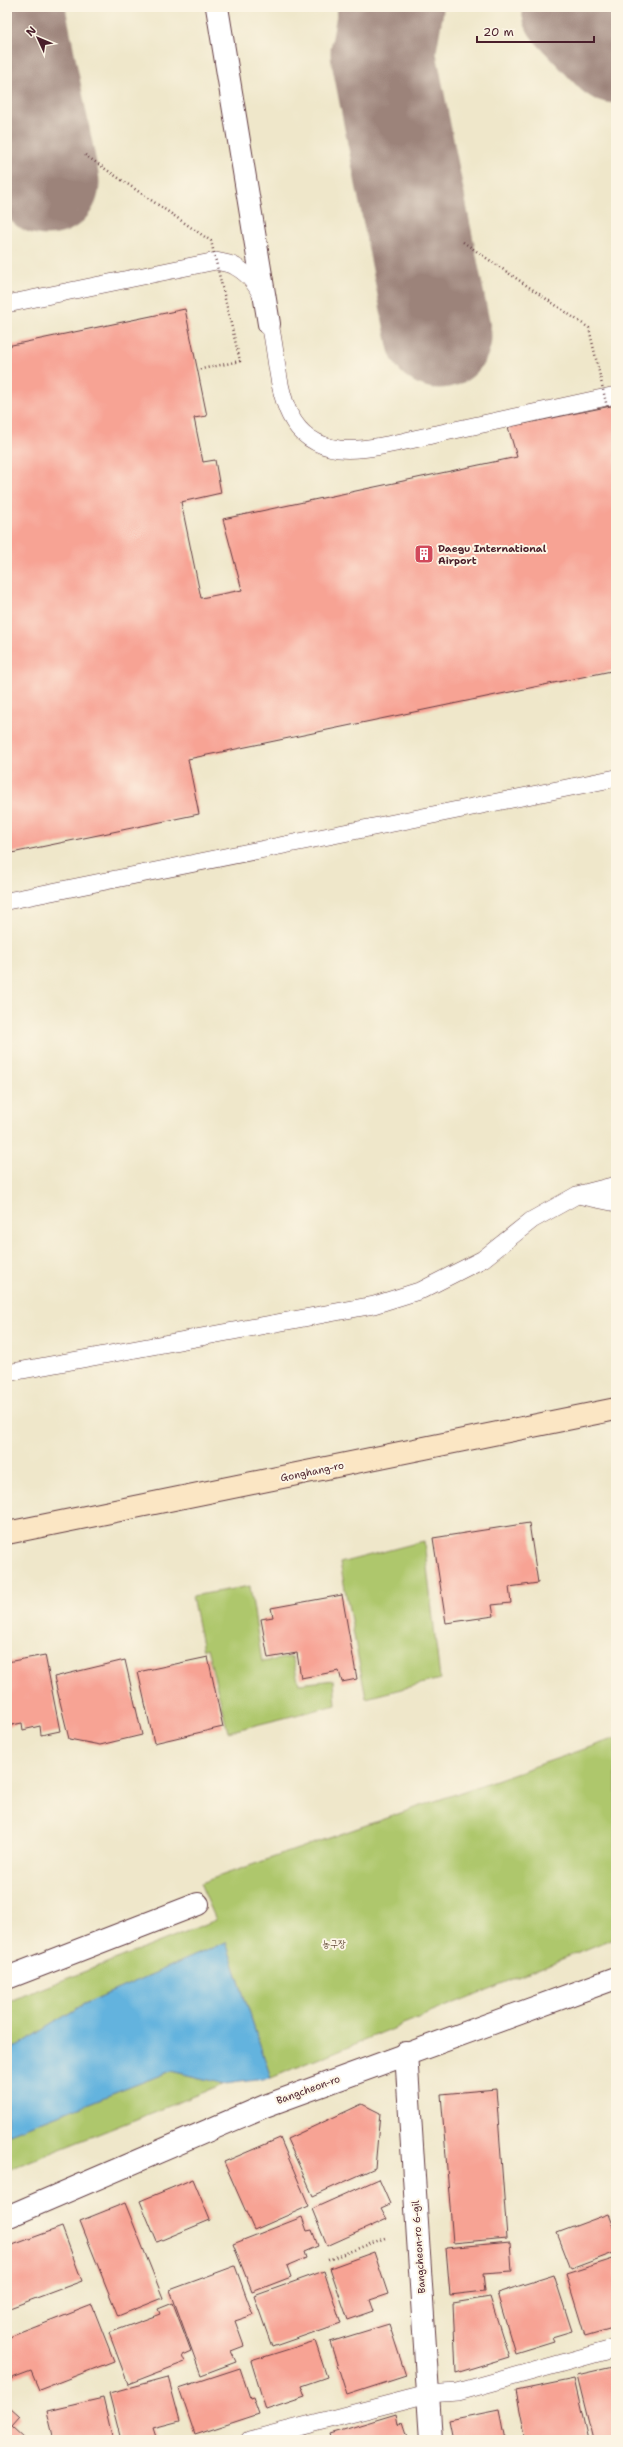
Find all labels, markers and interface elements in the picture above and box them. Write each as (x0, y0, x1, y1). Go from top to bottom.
north arrow (18, 18, 58, 58)
scale bar (477, 18, 594, 44)
text: N (23, 23, 40, 40)
text: 20 m (483, 24, 514, 40)
place label: Daegu International Airport (438, 542, 547, 567)
building icon: Daegu International Airport (413, 543, 435, 565)
street label: Gonghang-ro (279, 1458, 345, 1485)
park label: 농구장 (322, 1937, 346, 1950)
street label: Bangcheon-ro (275, 2072, 342, 2107)
street label: Bangcheon-ro 6-gil (409, 2200, 428, 2294)

